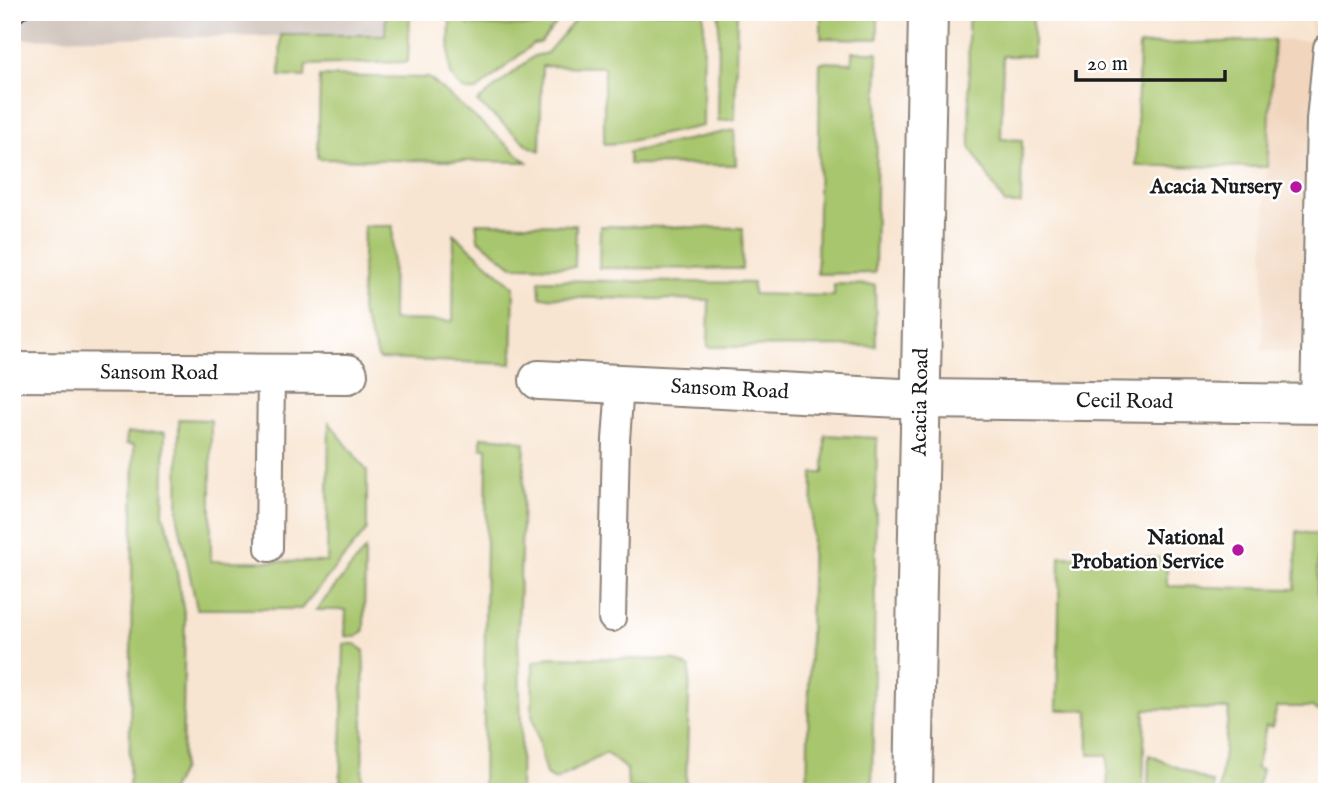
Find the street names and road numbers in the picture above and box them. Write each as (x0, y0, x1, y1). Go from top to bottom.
street label: Acacia Road (906, 347, 935, 457)
street label: Sansom Road (100, 359, 219, 387)
street label: Sansom Road (670, 373, 790, 406)
street label: Cecil Road (1076, 387, 1174, 416)

